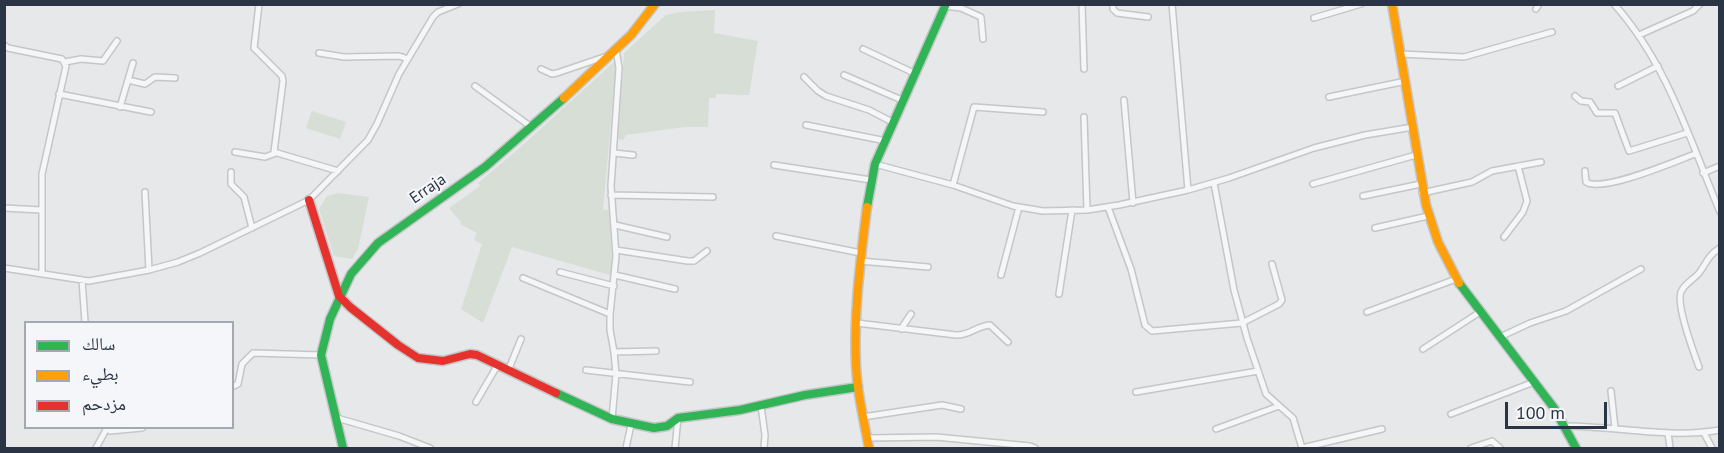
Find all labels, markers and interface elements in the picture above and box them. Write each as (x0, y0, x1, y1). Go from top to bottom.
street label: Erraja (406, 170, 450, 208)
legend (24, 321, 234, 429)
text: سالك (82, 332, 115, 355)
text: بطيء (82, 362, 119, 385)
scale bar (1508, 390, 1610, 428)
text: مزدحم (82, 392, 126, 415)
text: 100 m (1516, 401, 1565, 424)

